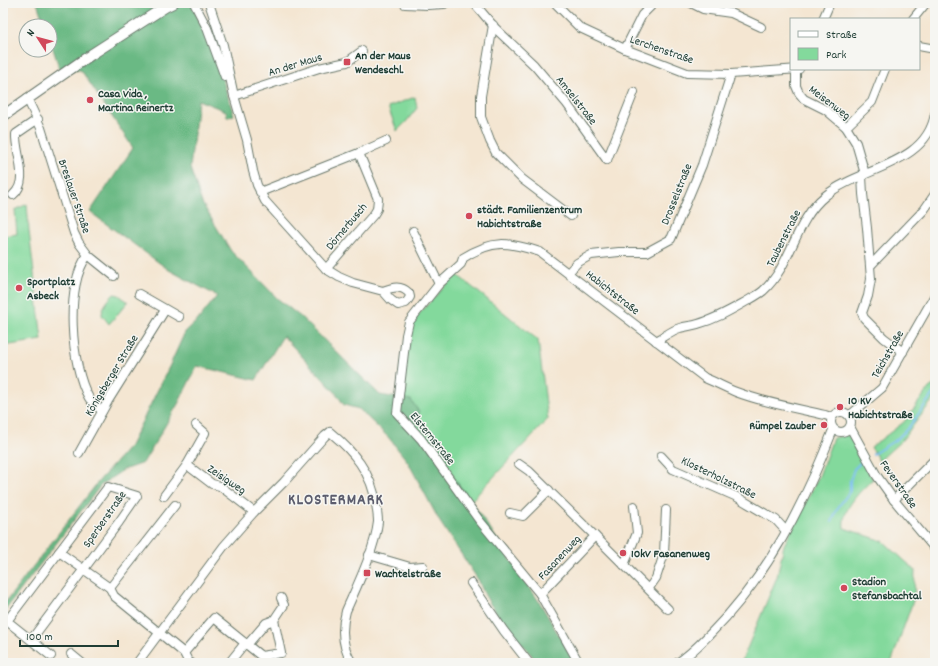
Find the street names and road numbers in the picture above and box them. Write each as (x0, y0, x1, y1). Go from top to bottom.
street label: Lerchenstraße (627, 32, 696, 69)
street label: An der Maus (266, 49, 325, 82)
street label: Amselstraße (551, 73, 601, 129)
street label: Meisenweg (805, 82, 854, 125)
street label: Breslauer Straße (53, 157, 94, 236)
street label: Drosselstraße (657, 161, 697, 228)
street label: Dörnerbusch (322, 200, 372, 254)
street label: Taubenstraße (763, 207, 806, 270)
street label: Habichtstraße (581, 267, 643, 320)
street label: Teichstraße (868, 327, 909, 382)
street label: Königsberger Straße (81, 332, 143, 420)
street label: Elsternstraße (405, 409, 458, 469)
street label: Klosterholzstraße (678, 453, 759, 504)
street label: Feverstraße (875, 457, 921, 513)
street label: Zeisigweg (203, 461, 249, 499)
street label: Sperberstraße (79, 488, 131, 552)
street label: Fasanenweg (535, 532, 586, 584)

